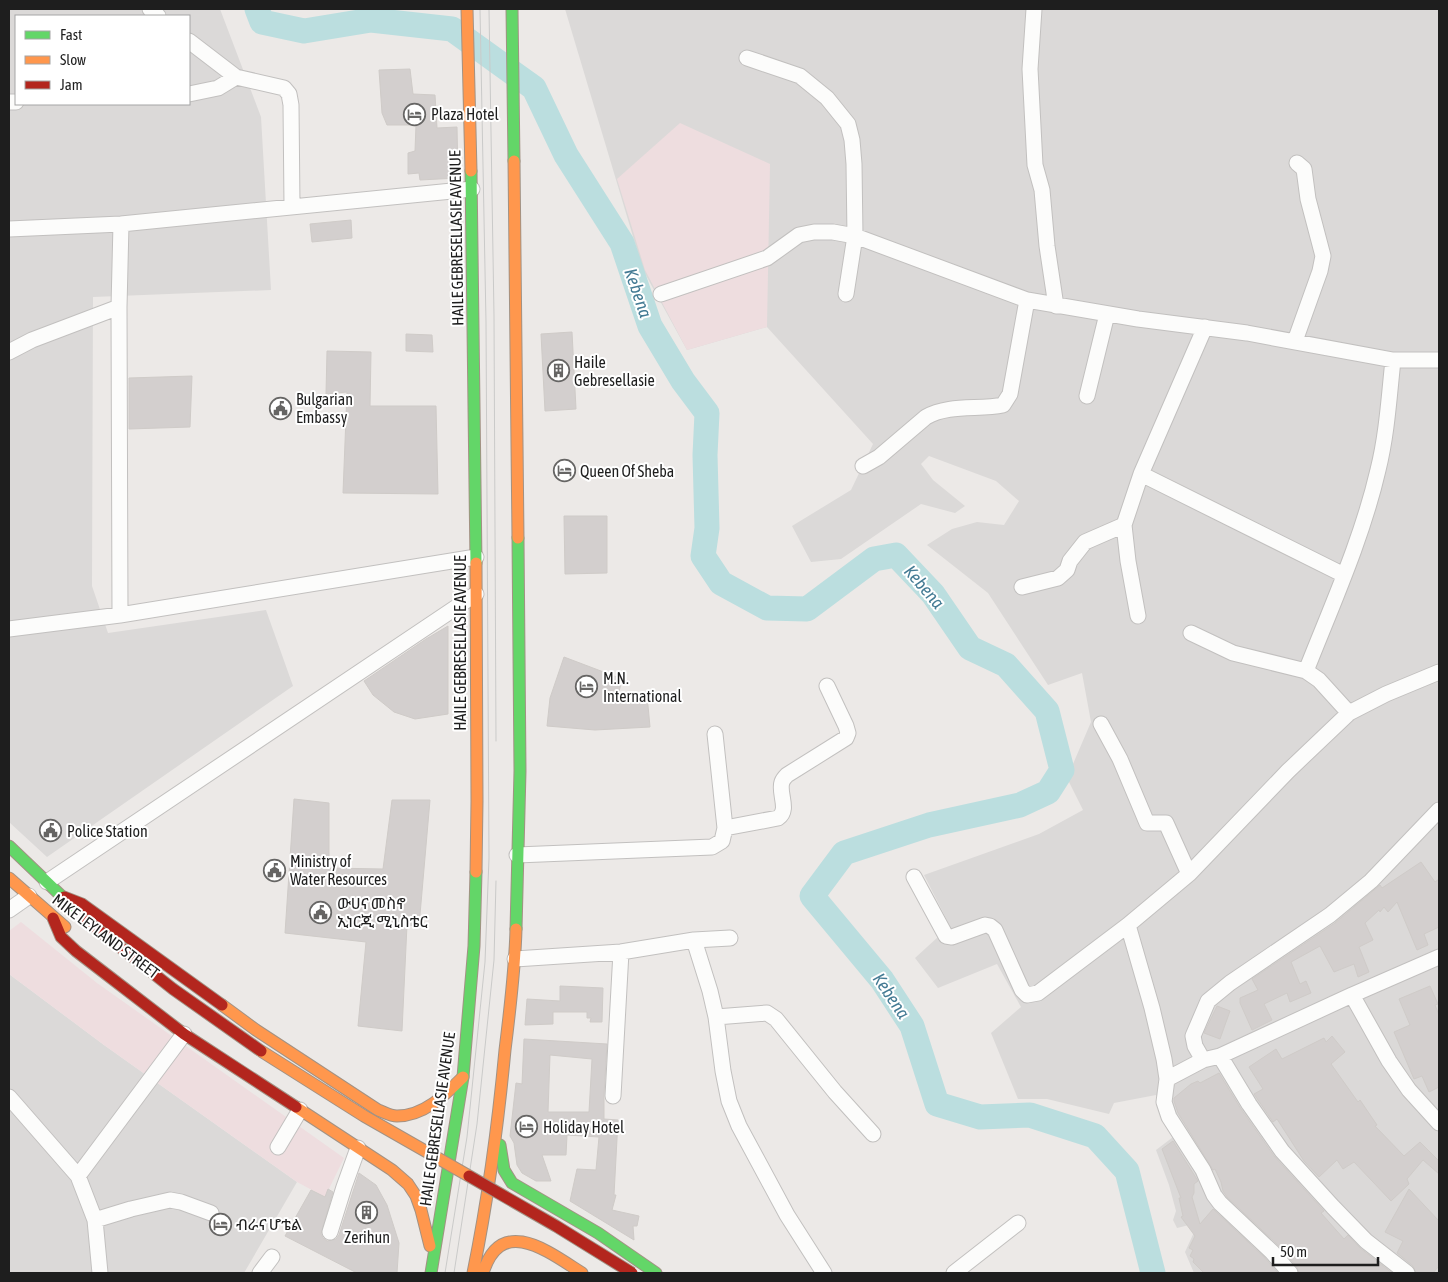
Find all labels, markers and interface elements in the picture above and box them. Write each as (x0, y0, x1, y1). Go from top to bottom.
legend (15, 15, 190, 105)
text: Fast (60, 26, 82, 43)
text: Slow (60, 51, 86, 68)
text: Jam (60, 76, 83, 93)
hotel icon: Plaza Hotel (403, 102, 427, 126)
place label: Plaza Hotel (431, 105, 499, 123)
street label: HAILE GEBRESELLASIE AVENUE (445, 150, 467, 326)
water label: Kebena (620, 266, 657, 321)
place label: Haile Gebresellasie (574, 353, 655, 389)
building icon: Haile Gebresellasie (546, 359, 570, 383)
place label: Bulgarian Embassy (296, 390, 353, 427)
public building icon: Bulgarian Embassy (268, 396, 292, 420)
hotel icon: Queen Of Sheba (552, 459, 576, 483)
place label: Queen Of Sheba (580, 462, 674, 480)
street label: HAILE GEBRESELLASIE AVENUE (451, 555, 469, 731)
water label: Kebena (900, 561, 949, 613)
place label: M.N. International (603, 669, 682, 705)
hotel icon: M.N. International (575, 675, 599, 699)
public building icon: Police Station (39, 819, 63, 843)
place label: Police Station (67, 822, 148, 840)
place label: Ministry of Water Resources (290, 852, 387, 888)
public building icon: Ministry of Water Resources (262, 858, 286, 882)
street label: MIKE LEYLAND STREET (49, 890, 163, 982)
place label: ውሀና መስኖ ኢነርጂ ሚኒስቴር (337, 894, 428, 930)
public building icon: ውሀና መስኖ ኢነርጂ ሚኒስቴር (309, 900, 333, 924)
water label: Kebena (869, 969, 915, 1023)
street label: HAILE GEBRESELLASIE AVENUE (416, 1031, 458, 1207)
hotel icon: Holiday Hotel (515, 1115, 539, 1139)
place label: Holiday Hotel (543, 1118, 625, 1137)
building icon: Zerihun (355, 1201, 379, 1225)
hotel icon: ብራና ሆቴል (208, 1212, 232, 1236)
place label: ብራና ሆቴል (236, 1215, 302, 1233)
place label: Zerihun (344, 1228, 390, 1246)
scale bar (1273, 1234, 1378, 1266)
text: 50 m (1280, 1243, 1307, 1260)

